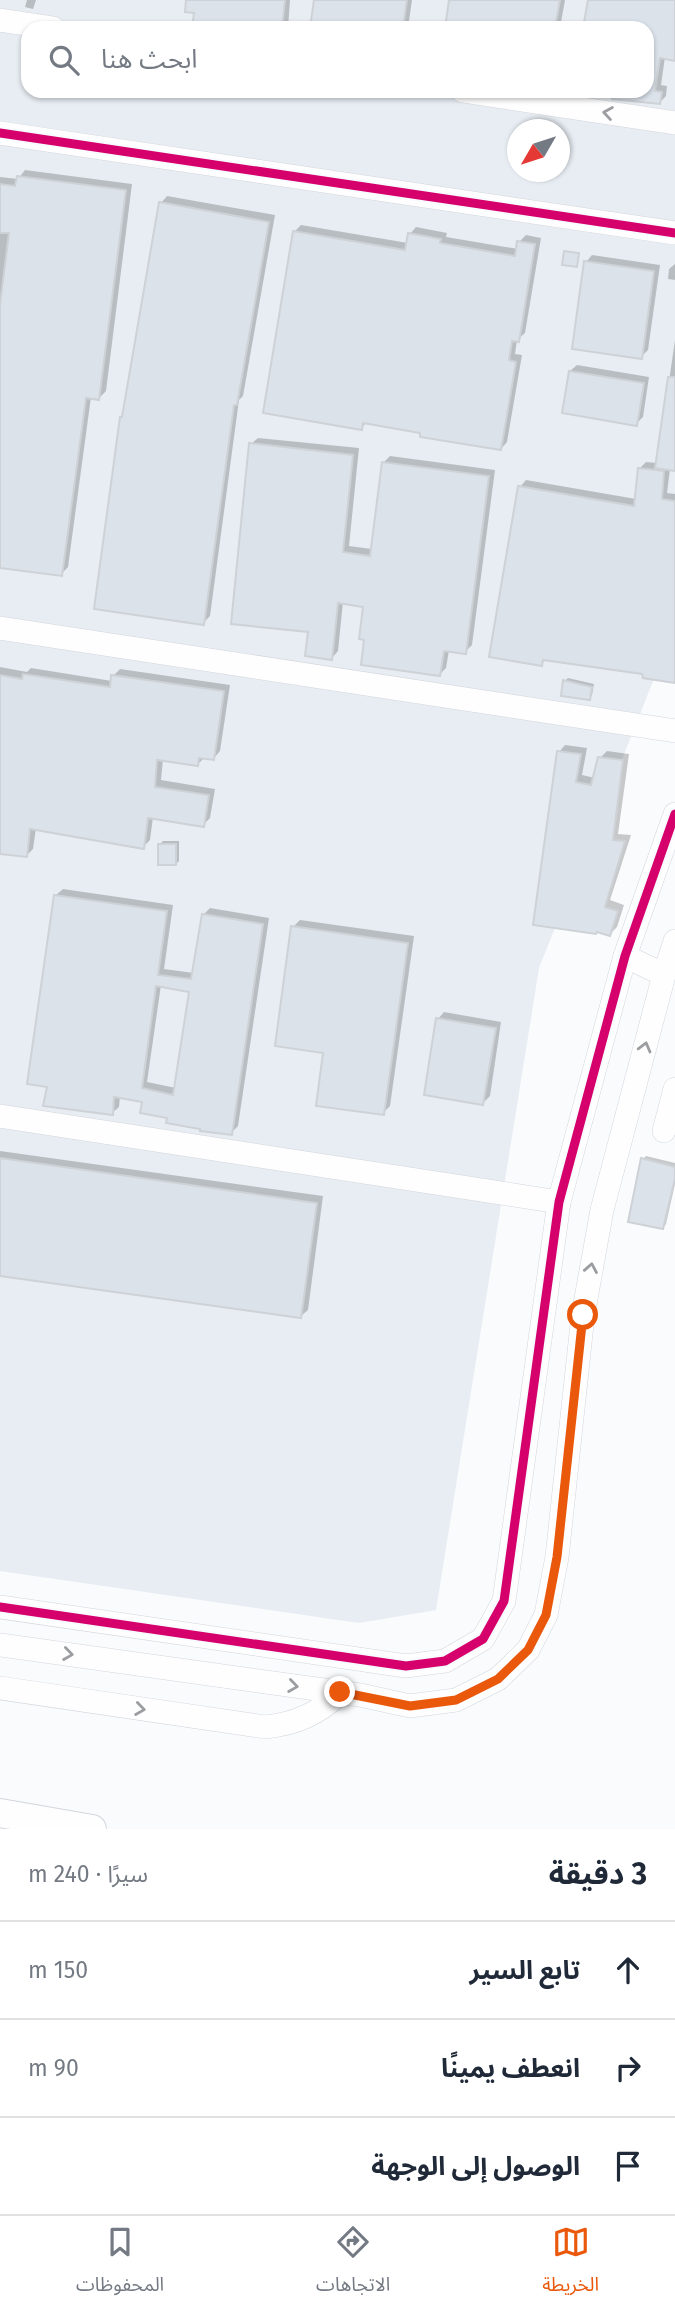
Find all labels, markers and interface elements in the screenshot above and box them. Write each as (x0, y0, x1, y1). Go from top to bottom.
search box (21, 21, 654, 98)
icon: search (45, 41, 83, 79)
text: ابحث هنا (101, 44, 197, 75)
one-way arrow (602, 106, 613, 121)
north arrow (507, 119, 570, 182)
one-way arrow (637, 1041, 651, 1053)
one-way arrow (583, 1262, 598, 1274)
route start (567, 1299, 598, 1330)
one-way arrow (62, 1646, 73, 1661)
route end (324, 1676, 355, 1707)
one-way arrow (287, 1678, 299, 1693)
one-way arrow (134, 1701, 146, 1716)
text: 3 دقيقة (549, 1856, 647, 1892)
text: سيرًا · 240 m (28, 1860, 148, 1888)
icon: ahead (609, 1951, 647, 1989)
text: تابع السير (470, 1955, 580, 1986)
text: 150 m (28, 1956, 88, 1984)
icon: right (609, 2049, 647, 2087)
text: انعطف يمينًا (441, 2053, 580, 2084)
text: 90 m (28, 2054, 79, 2082)
icon: arrive (609, 2147, 647, 2185)
text: الوصول إلى الوجهة (371, 2151, 580, 2182)
tab: المحفوظات (76, 2223, 164, 2305)
tab: الاتجاهات (316, 2223, 390, 2305)
tab: الخريطة (542, 2223, 599, 2305)

